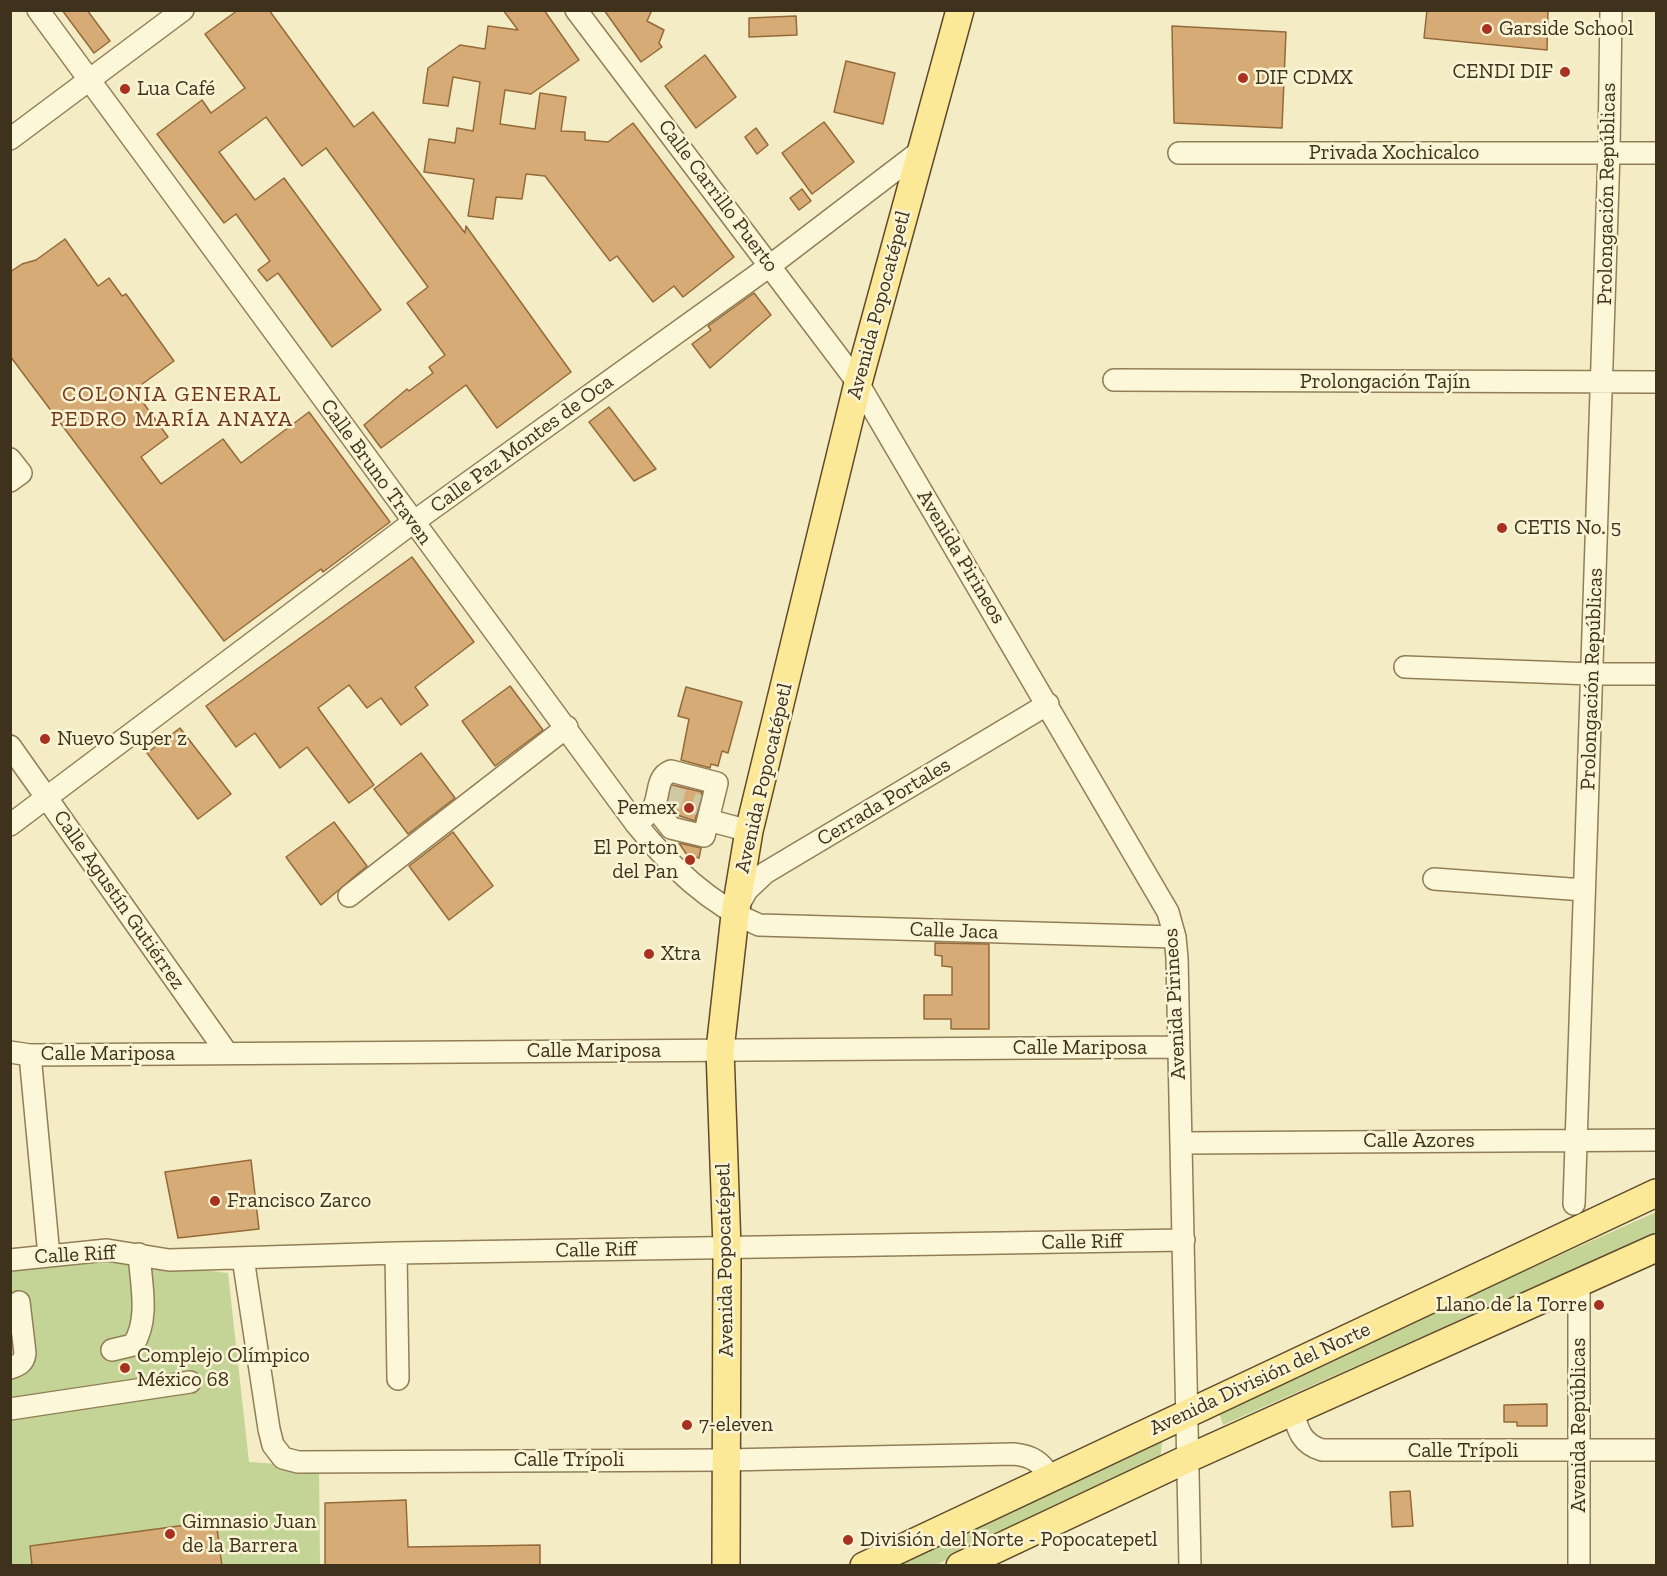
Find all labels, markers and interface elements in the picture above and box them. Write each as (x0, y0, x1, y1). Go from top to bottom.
place label: Garside School (1499, 16, 1634, 42)
marker: Garside School (1480, 22, 1494, 36)
place label: CENDI DIF (1452, 59, 1553, 85)
place label: DIF CDMX (1255, 65, 1353, 91)
marker: CENDI DIF (1558, 65, 1572, 79)
marker: DIF CDMX (1236, 71, 1250, 85)
place label: Lua Café (137, 76, 215, 102)
marker: Lua Café (118, 82, 132, 96)
street label: Prolongación Repúblicas (1592, 83, 1622, 305)
street label: Calle Carrillo Puerto (652, 115, 784, 277)
street label: Privada Xochicalco (1309, 140, 1479, 166)
street label: Avenida Popocatépetl (842, 208, 916, 402)
street label: Calle Paz Montes de Oca (426, 369, 618, 519)
street label: Prolongación Tajín (1300, 369, 1470, 395)
district label: COLONIA GENERAL PEDRO MARÍA ANAYA (51, 382, 293, 434)
street label: Calle Bruno Traven (315, 394, 437, 550)
street label: Avenida Pirineos (911, 485, 1011, 629)
place label: CETIS No. 5 (1514, 515, 1621, 541)
marker: CETIS No. 5 (1495, 521, 1509, 535)
street label: Prolongación Repúblicas (1576, 567, 1608, 791)
street label: Avenida Popocatépetl (730, 681, 798, 875)
place label: Nuevo Super z (57, 726, 187, 752)
marker: Nuevo Super z (38, 732, 52, 746)
street label: Cerrada Portales (813, 752, 955, 852)
place label: Pemex (617, 795, 677, 821)
marker: Pemex (682, 801, 696, 815)
street label: Calle Agustín Gutiérrez (48, 806, 190, 994)
place label: El Porton del Pan (594, 835, 678, 885)
marker: El Porton del Pan (683, 853, 697, 867)
street label: Calle Jaca (909, 917, 999, 945)
street label: Avenida Pirineos (1158, 928, 1192, 1080)
place label: Xtra (661, 941, 701, 967)
marker: Xtra (642, 947, 656, 961)
street label: Calle Mariposa (1013, 1035, 1147, 1061)
street label: Calle Mariposa (527, 1038, 661, 1064)
street label: Calle Mariposa (41, 1041, 175, 1067)
street label: Calle Azores (1363, 1128, 1475, 1154)
street label: Avenida Popocatépetl (711, 1163, 739, 1357)
place label: Francisco Zarco (227, 1188, 371, 1214)
marker: Francisco Zarco (208, 1194, 222, 1208)
street label: Calle Riff (1041, 1229, 1123, 1255)
street label: Calle Riff (555, 1237, 637, 1263)
street label: Calle Riff (34, 1240, 116, 1270)
place label: Llano de la Torre (1436, 1292, 1587, 1318)
marker: Llano de la Torre (1592, 1298, 1606, 1312)
street label: Avenida División del Norte (1146, 1317, 1374, 1441)
street label: Avenida Repúblicas (1566, 1338, 1592, 1512)
place label: Complejo Olímpico México 68 (137, 1343, 310, 1393)
marker: Complejo Olímpico México 68 (118, 1361, 132, 1375)
place label: 7-eleven (699, 1412, 773, 1438)
marker: 7-eleven (680, 1418, 694, 1432)
street label: Calle Trípoli (1408, 1438, 1518, 1464)
street label: Calle Trípoli (514, 1447, 624, 1473)
place label: Gimnasio Juan de la Barrera (182, 1509, 316, 1559)
marker: Gimnasio Juan de la Barrera (163, 1527, 177, 1541)
place label: División del Norte - Popocatepetl (860, 1527, 1158, 1553)
marker: División del Norte - Popocatepetl (841, 1533, 855, 1547)

